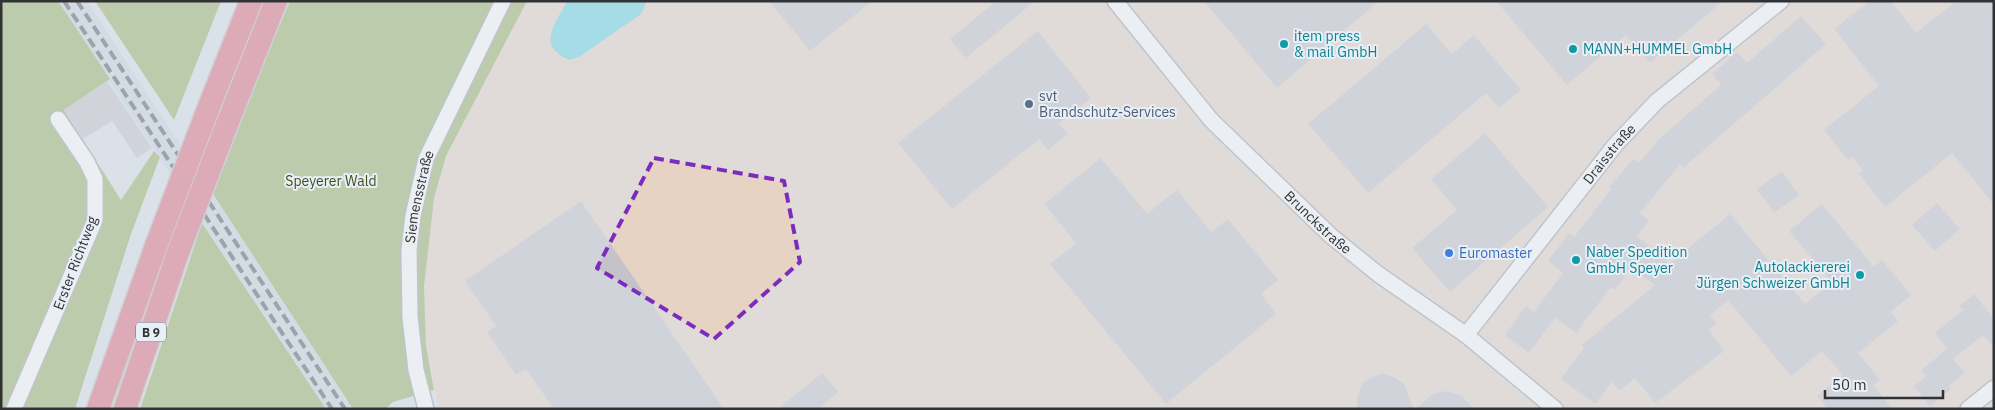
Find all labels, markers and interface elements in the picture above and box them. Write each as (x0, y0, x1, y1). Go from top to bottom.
place label: item press & mail GmbH (1294, 27, 1377, 61)
marker: item press & mail GmbH (1278, 38, 1290, 50)
place label: MANN+HUMMEL GmbH (1583, 40, 1732, 58)
marker: MANN+HUMMEL GmbH (1567, 43, 1579, 55)
place label: svt Brandschutz-Services (1039, 87, 1176, 121)
marker: svt Brandschutz-Services (1023, 98, 1035, 110)
street label: Draisstraße (1579, 120, 1640, 188)
street label: Siemensstraße (401, 147, 438, 244)
park label: Speyerer Wald (285, 172, 377, 190)
street label: Brunckstraße (1281, 187, 1355, 258)
street label: Erster Richtweg (49, 213, 101, 313)
place label: Naber Spedition GmbH Speyer (1586, 243, 1687, 277)
place label: Euromaster (1459, 244, 1532, 262)
marker: Euromaster (1443, 247, 1455, 259)
marker: Naber Spedition GmbH Speyer (1570, 254, 1582, 266)
place label: Autolackiererei Jürgen Schweizer GmbH (1696, 258, 1850, 292)
marker: Autolackiererei Jürgen Schweizer GmbH (1854, 269, 1866, 281)
road number: B 9 (136, 322, 166, 342)
scale bar (1825, 368, 1942, 400)
text: 50 m (1832, 375, 1867, 394)

